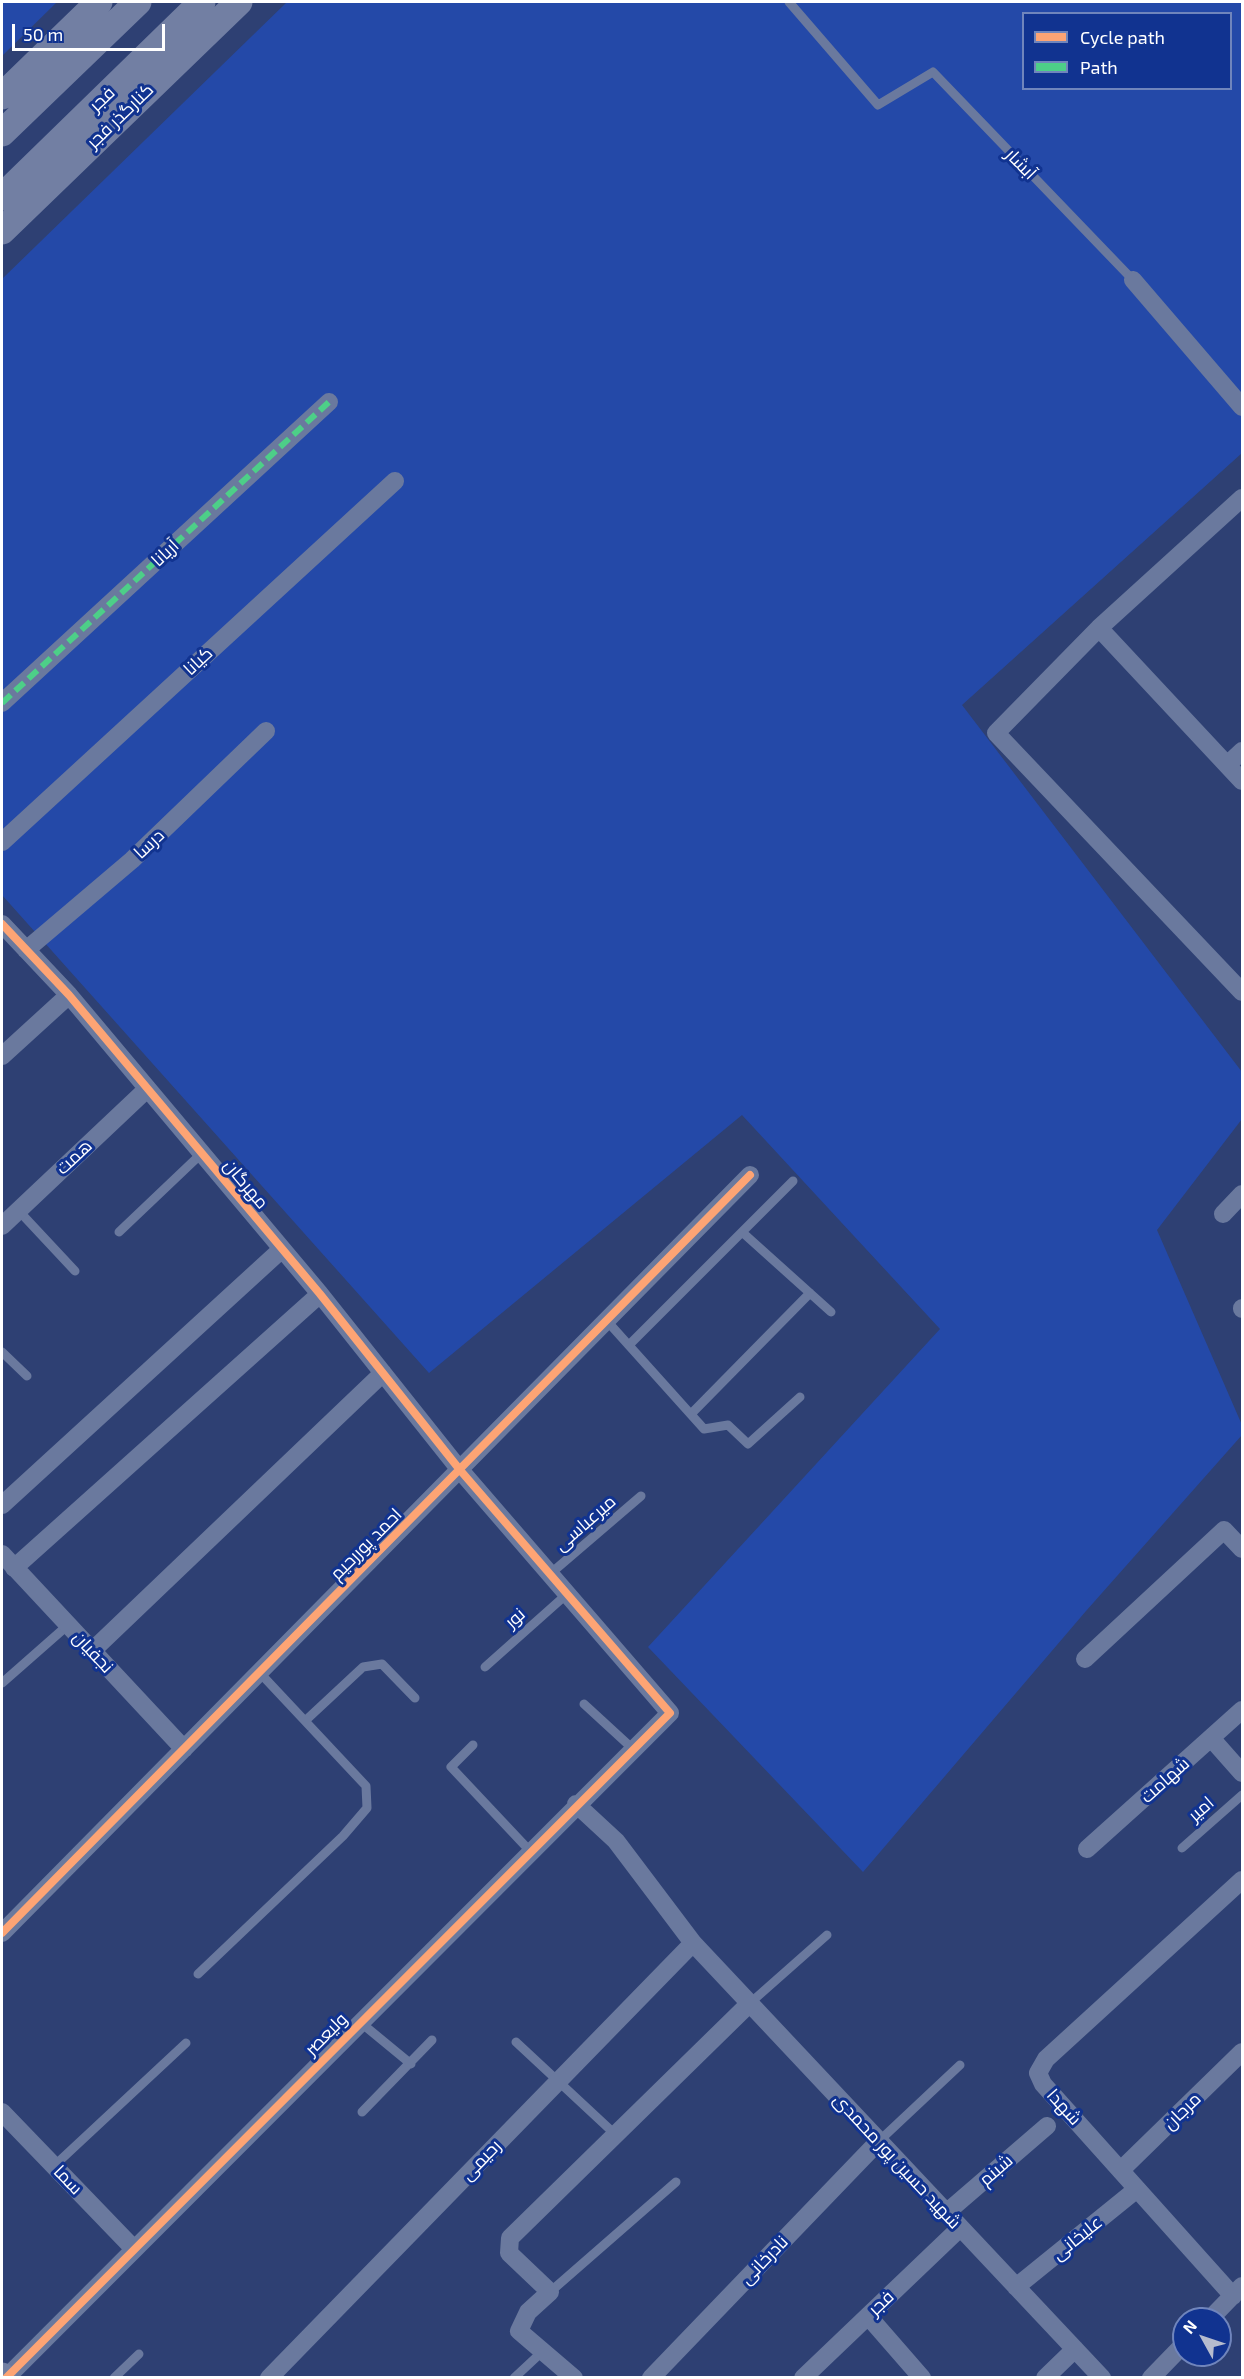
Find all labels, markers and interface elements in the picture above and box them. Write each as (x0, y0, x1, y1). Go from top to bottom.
scale bar (15, 12, 168, 50)
legend (1022, 12, 1232, 90)
text: 50 m (23, 23, 63, 45)
text: Cycle path (1080, 26, 1165, 48)
text: Path (1080, 56, 1118, 78)
street label: کنارگذر فجر (82, 79, 158, 153)
street label: فجر (85, 82, 119, 116)
street label: آبشار (1001, 144, 1041, 184)
street label: آریانا (147, 535, 183, 571)
street label: کیانا (179, 642, 217, 680)
street label: درسا (129, 825, 169, 863)
street label: همت (52, 1135, 96, 1179)
street label: مهرگان (219, 1155, 273, 1213)
street label: میرعباسی (550, 1490, 620, 1556)
street label: احمد پوررحیم (326, 1504, 406, 1584)
street label: نور (500, 1603, 530, 1633)
street label: نجفیان (68, 1626, 118, 1678)
street label: شهامت (1136, 1752, 1194, 1808)
street label: امیر (1184, 1792, 1218, 1826)
street label: ولیعصر (300, 2008, 352, 2060)
street label: شهدا (1042, 2084, 1086, 2130)
street label: مرجان (1159, 2088, 1205, 2134)
street label: شهید حسین پور محمدی (829, 2089, 965, 2233)
street label: رحیمی (457, 2135, 505, 2185)
street label: شبنم (975, 2150, 1017, 2190)
street label: سما (49, 2161, 87, 2199)
street label: علیخانی (1048, 2211, 1106, 2265)
street label: نادرخانی (736, 2231, 792, 2289)
street label: فجر (864, 2286, 898, 2320)
north arrow (1172, 2307, 1232, 2367)
text: N (1178, 2316, 1200, 2337)

